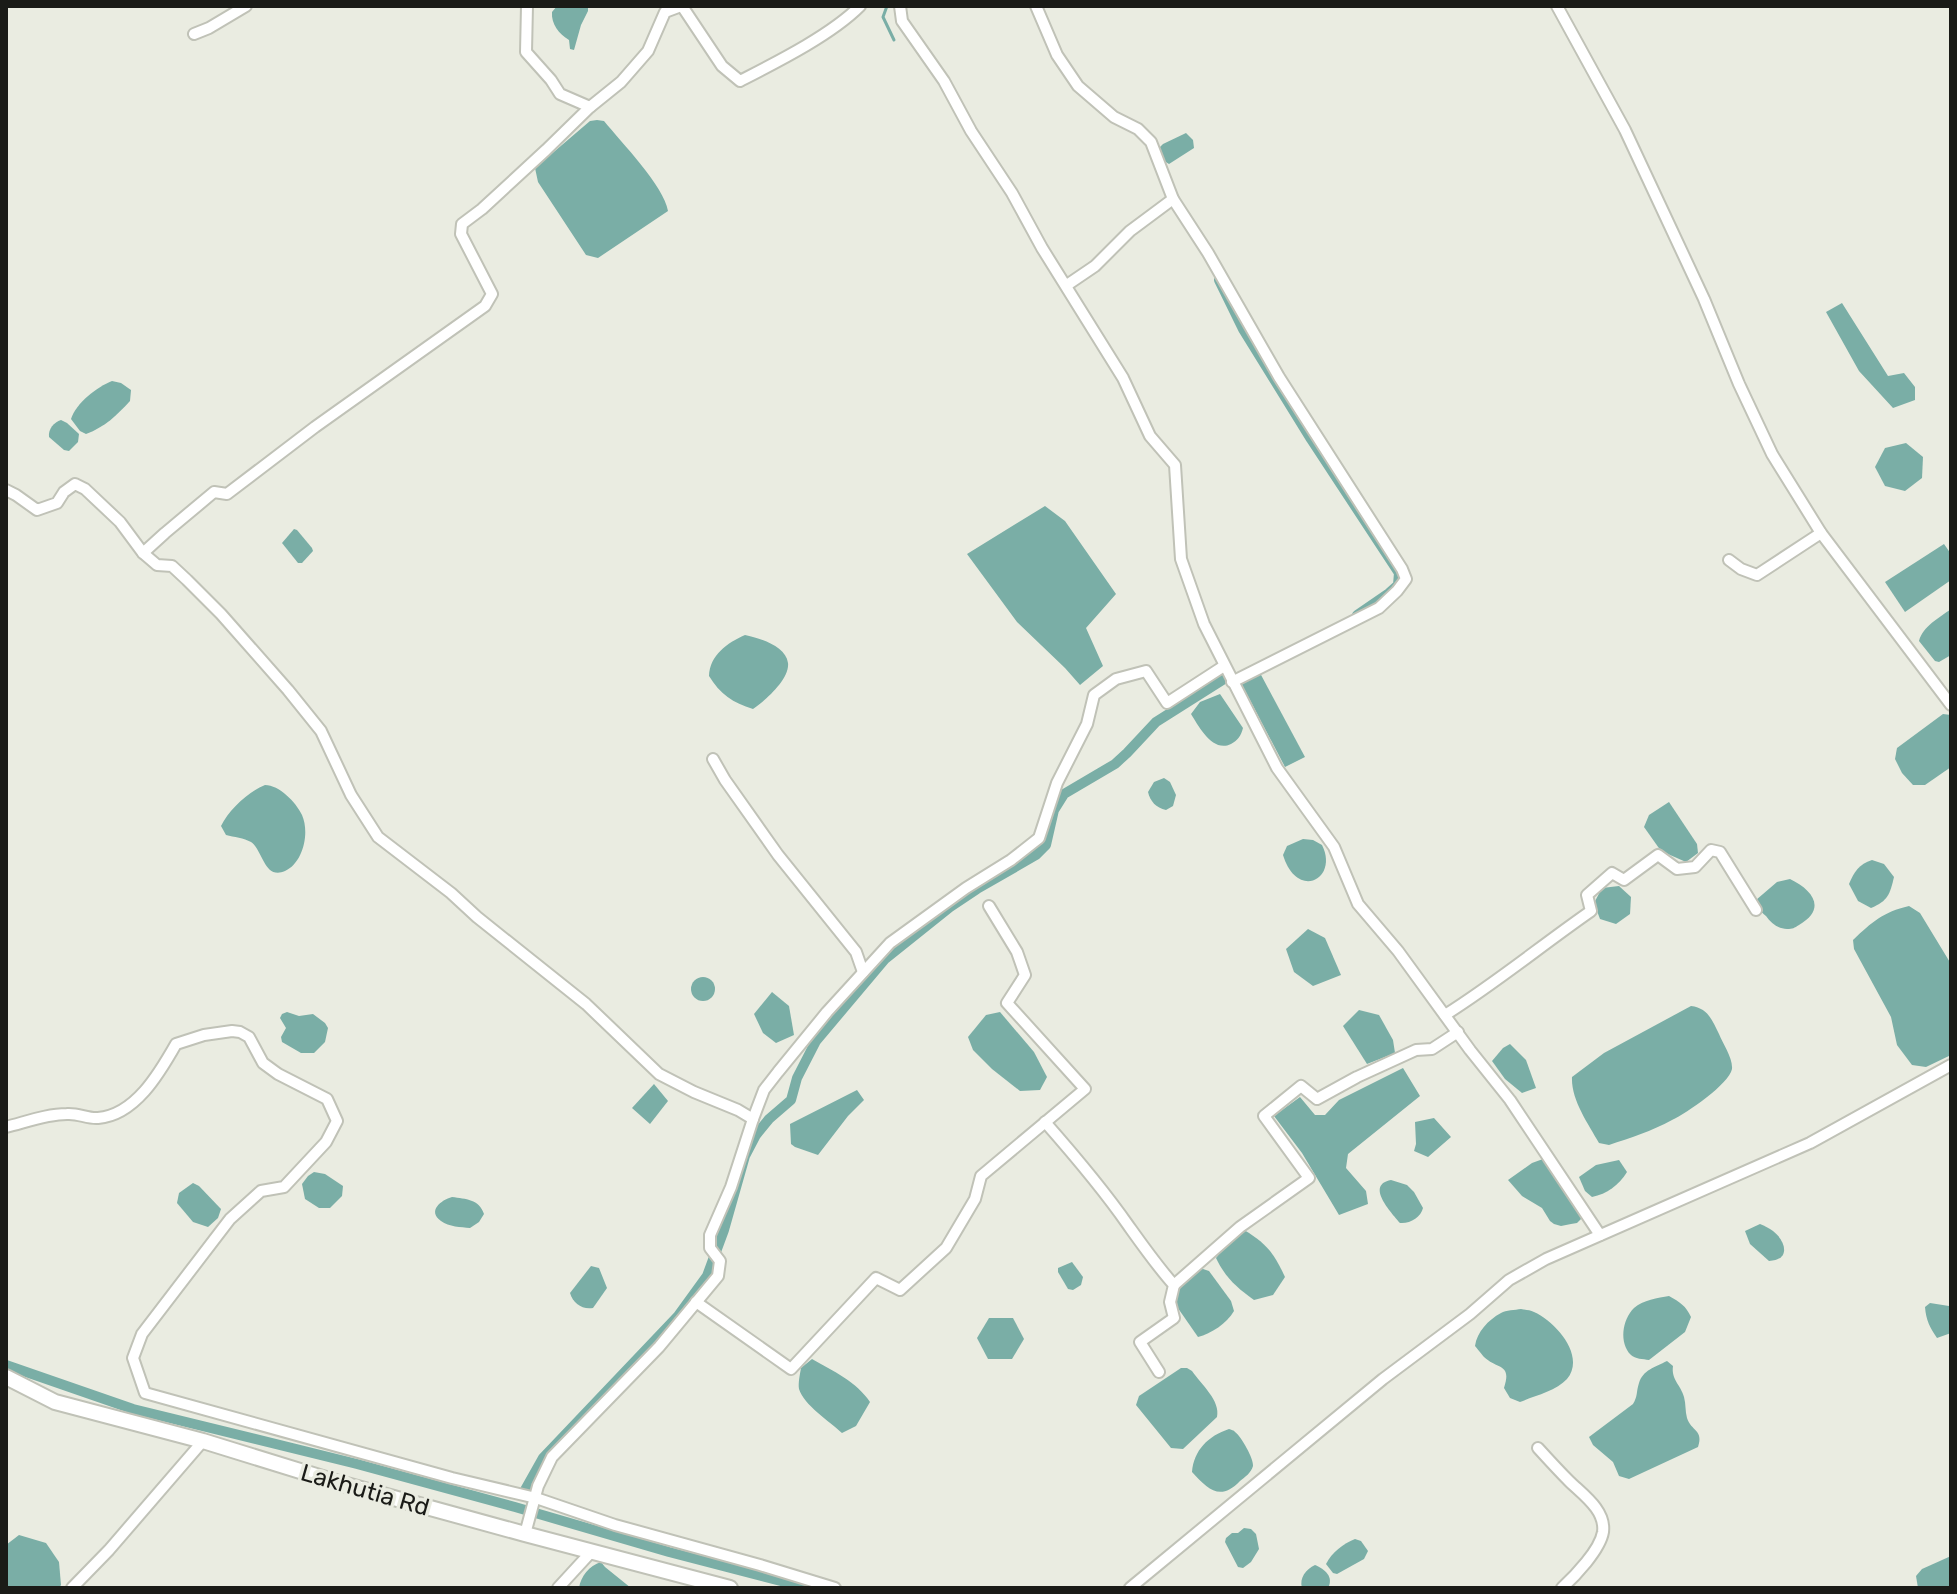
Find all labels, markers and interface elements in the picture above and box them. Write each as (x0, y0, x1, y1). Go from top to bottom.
street label: Lakhutia Rd (298, 1458, 432, 1522)

